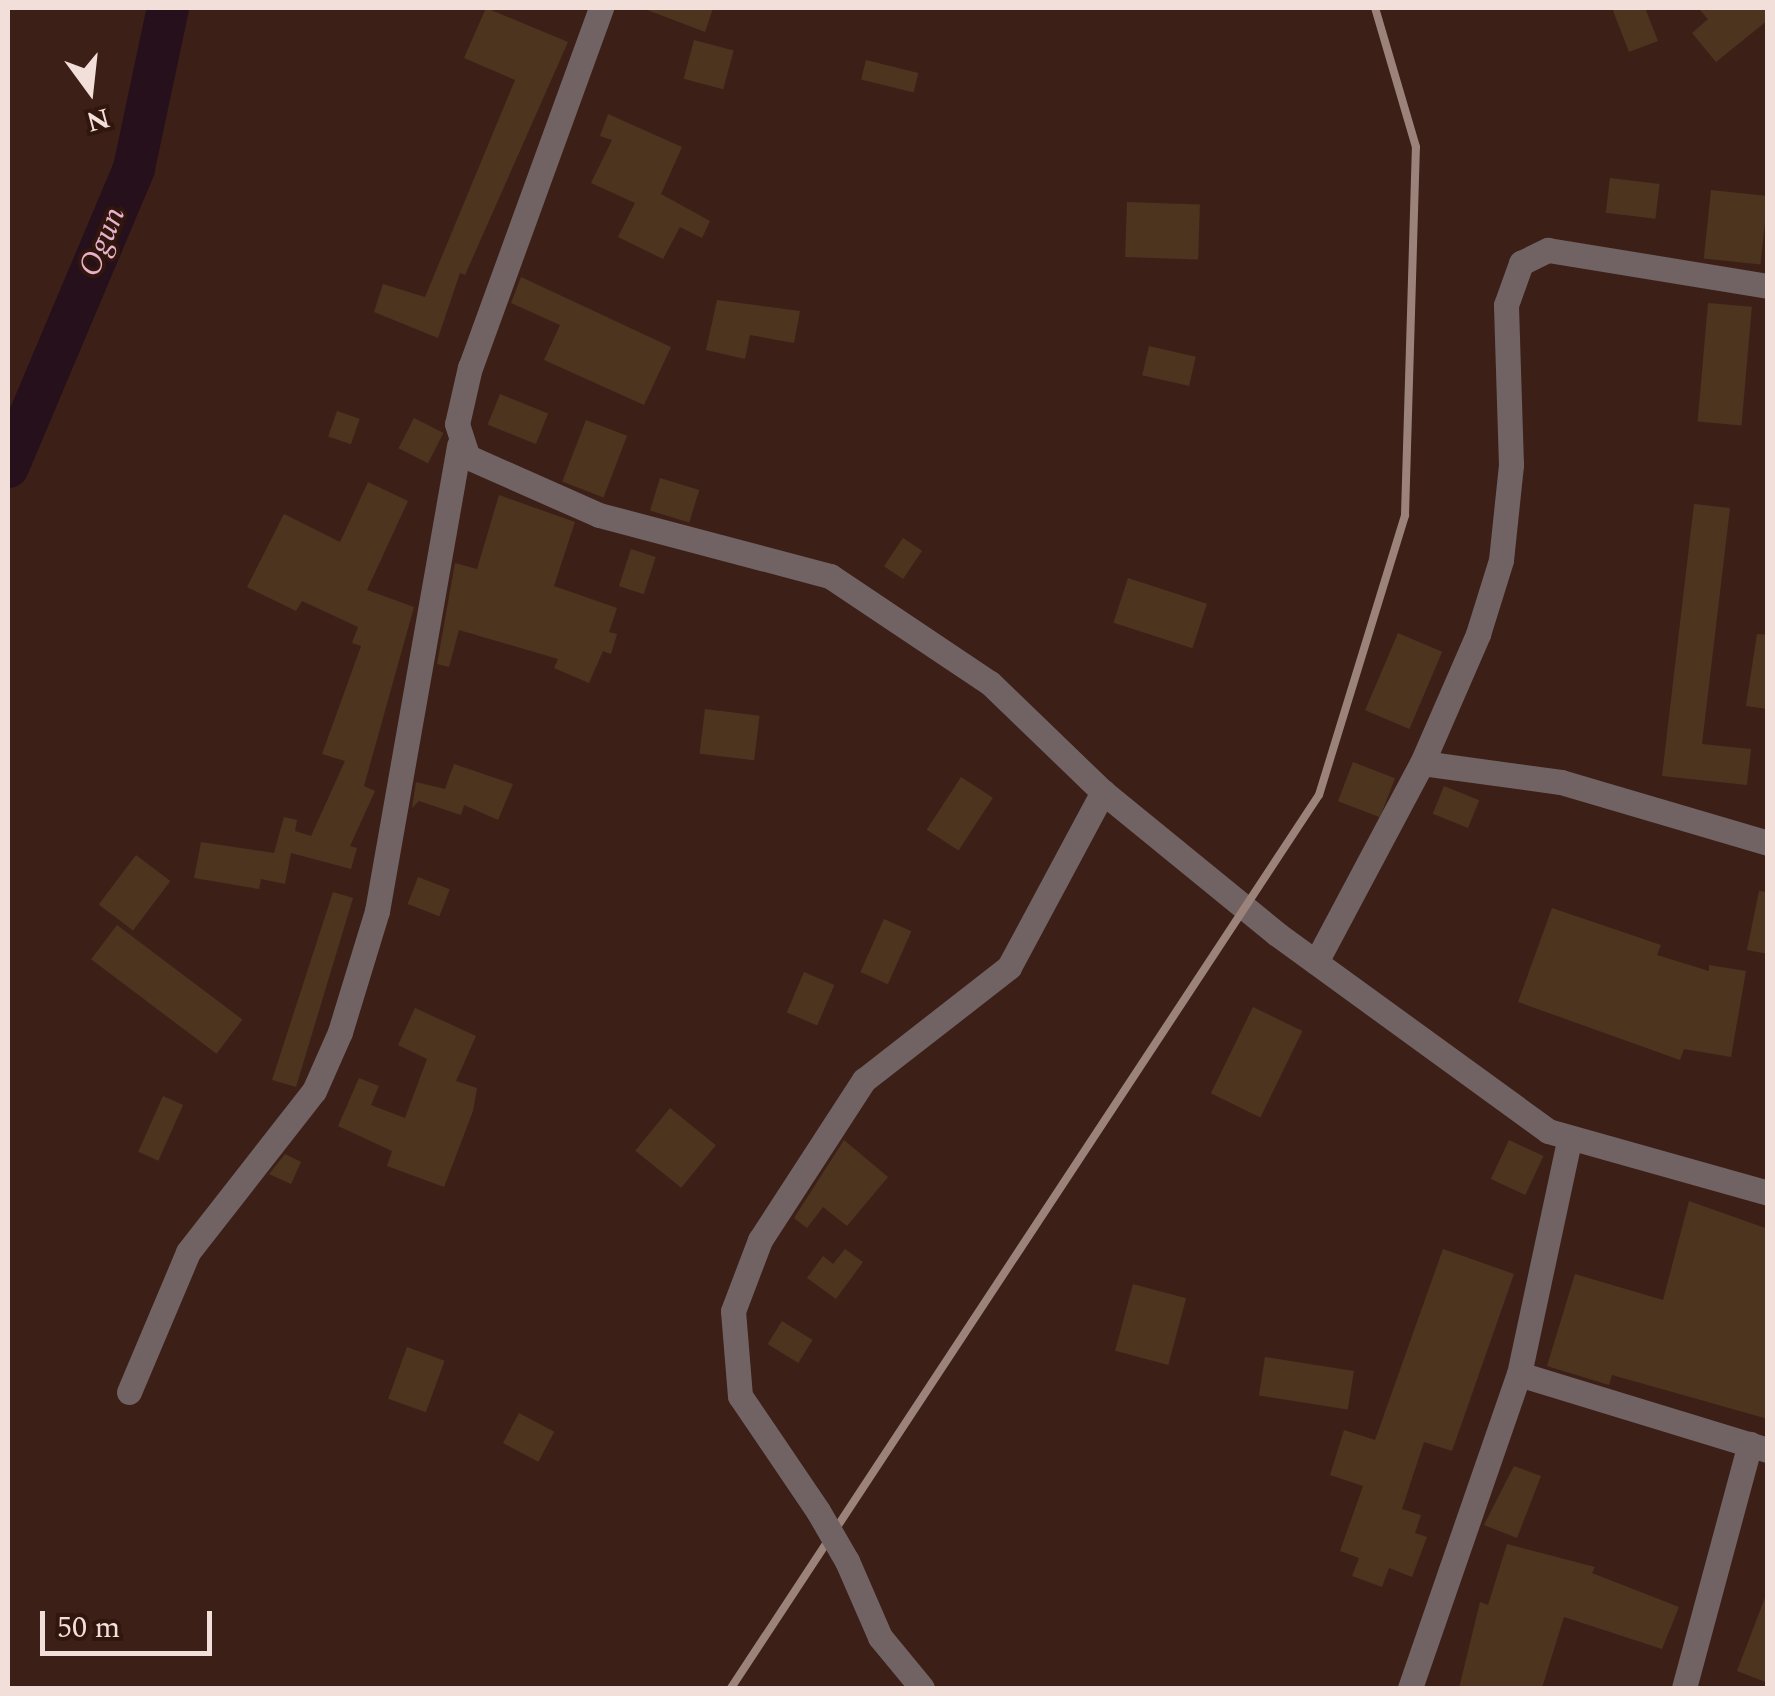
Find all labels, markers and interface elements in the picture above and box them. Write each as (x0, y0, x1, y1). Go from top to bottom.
north arrow (40, 40, 140, 140)
text: N (81, 96, 115, 143)
water label: Ogun (71, 201, 135, 283)
scale bar (45, 1591, 218, 1653)
text: 50 m (57, 1605, 120, 1651)

